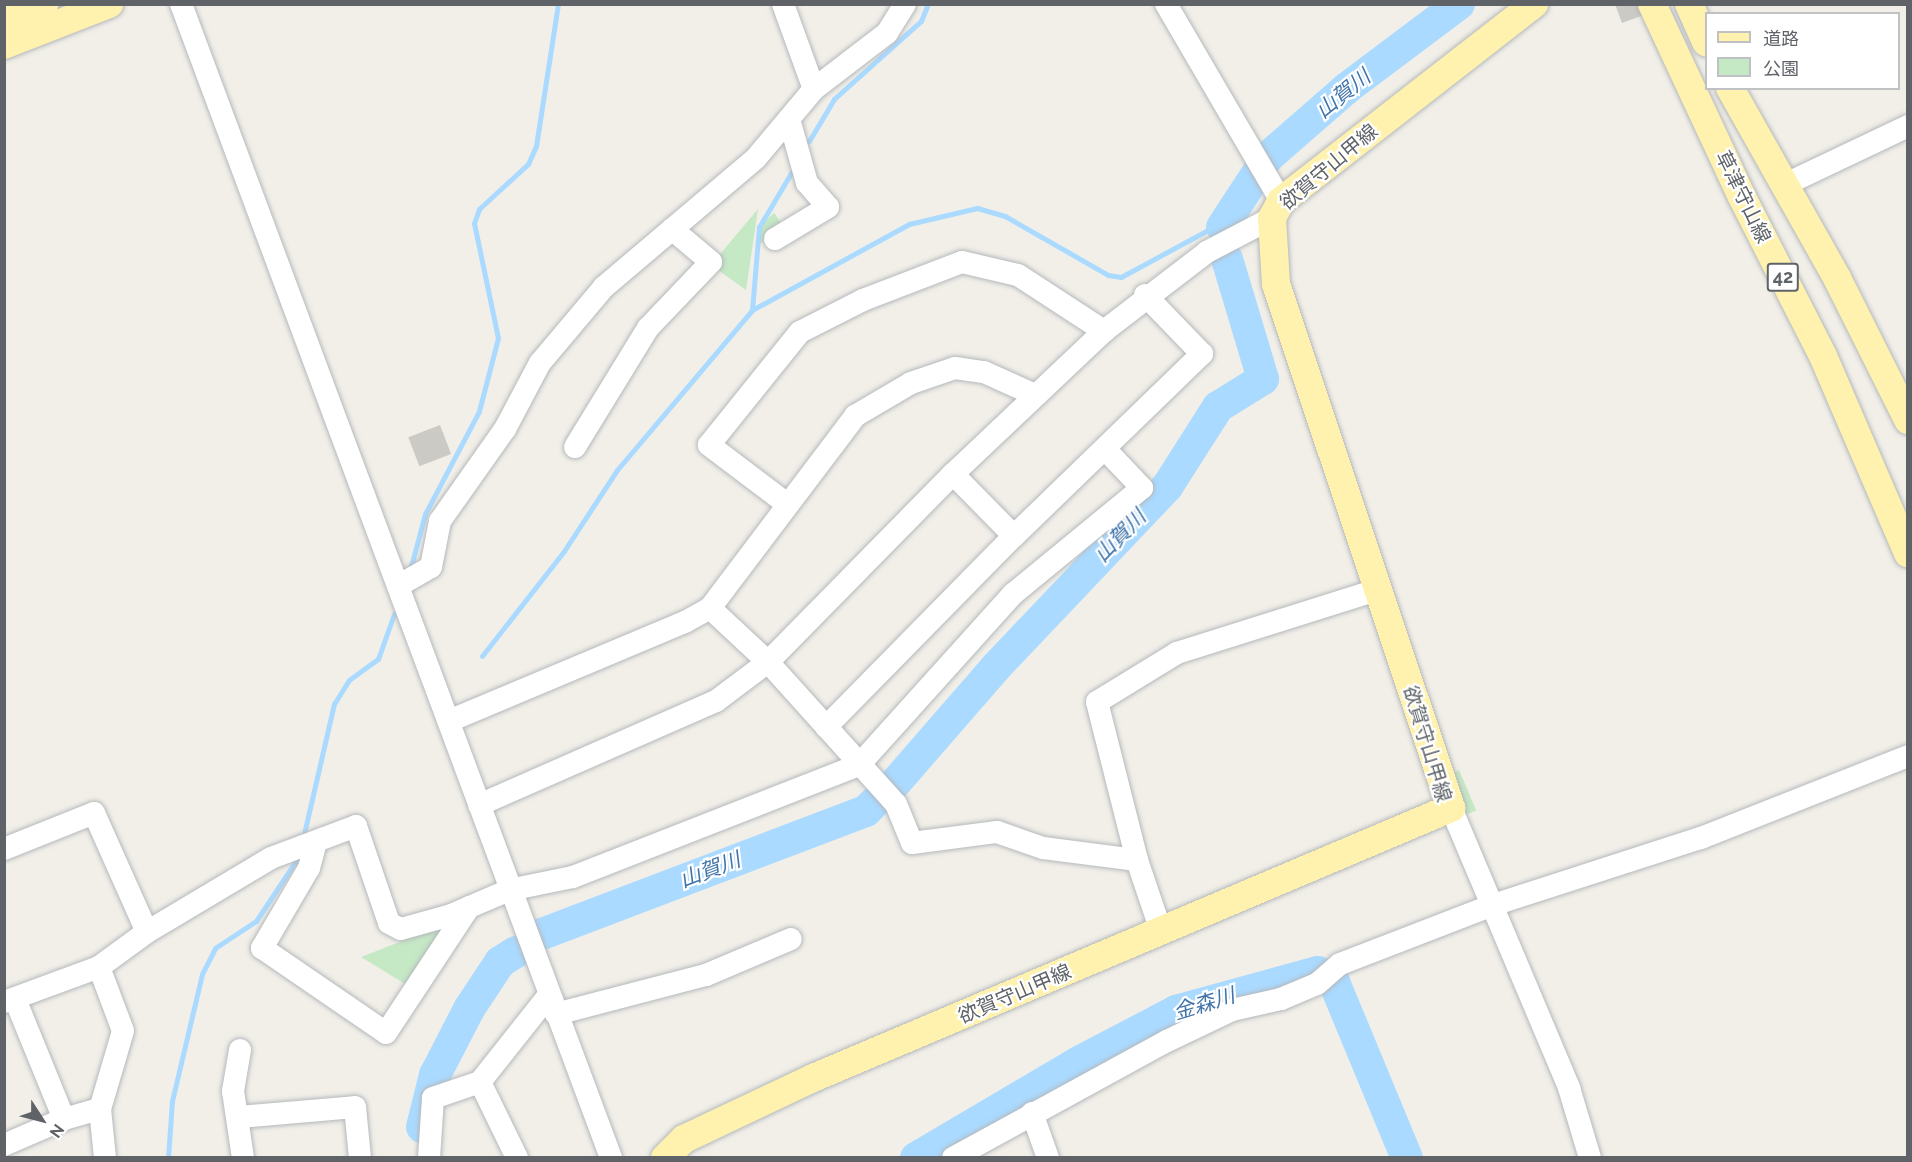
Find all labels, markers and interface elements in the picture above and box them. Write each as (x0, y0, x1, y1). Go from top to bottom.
legend (1705, 12, 1900, 90)
text: 道路 (1763, 28, 1799, 49)
text: 公園 (1763, 58, 1799, 79)
water label: 山賀川 (1311, 64, 1375, 124)
street label: 欲賀守山甲線 (1275, 119, 1383, 215)
street label: 草津守山線 (1710, 147, 1776, 247)
road number: 42 (1766, 262, 1800, 292)
water label: 山賀川 (1089, 505, 1151, 567)
street label: 欲賀守山甲線 (1398, 683, 1456, 805)
water label: 山賀川 (676, 847, 744, 893)
street label: 欲賀守山甲線 (955, 960, 1075, 1028)
water label: 金森川 (1170, 983, 1238, 1025)
north arrow (12, 1090, 72, 1150)
text: N (46, 1120, 68, 1141)

